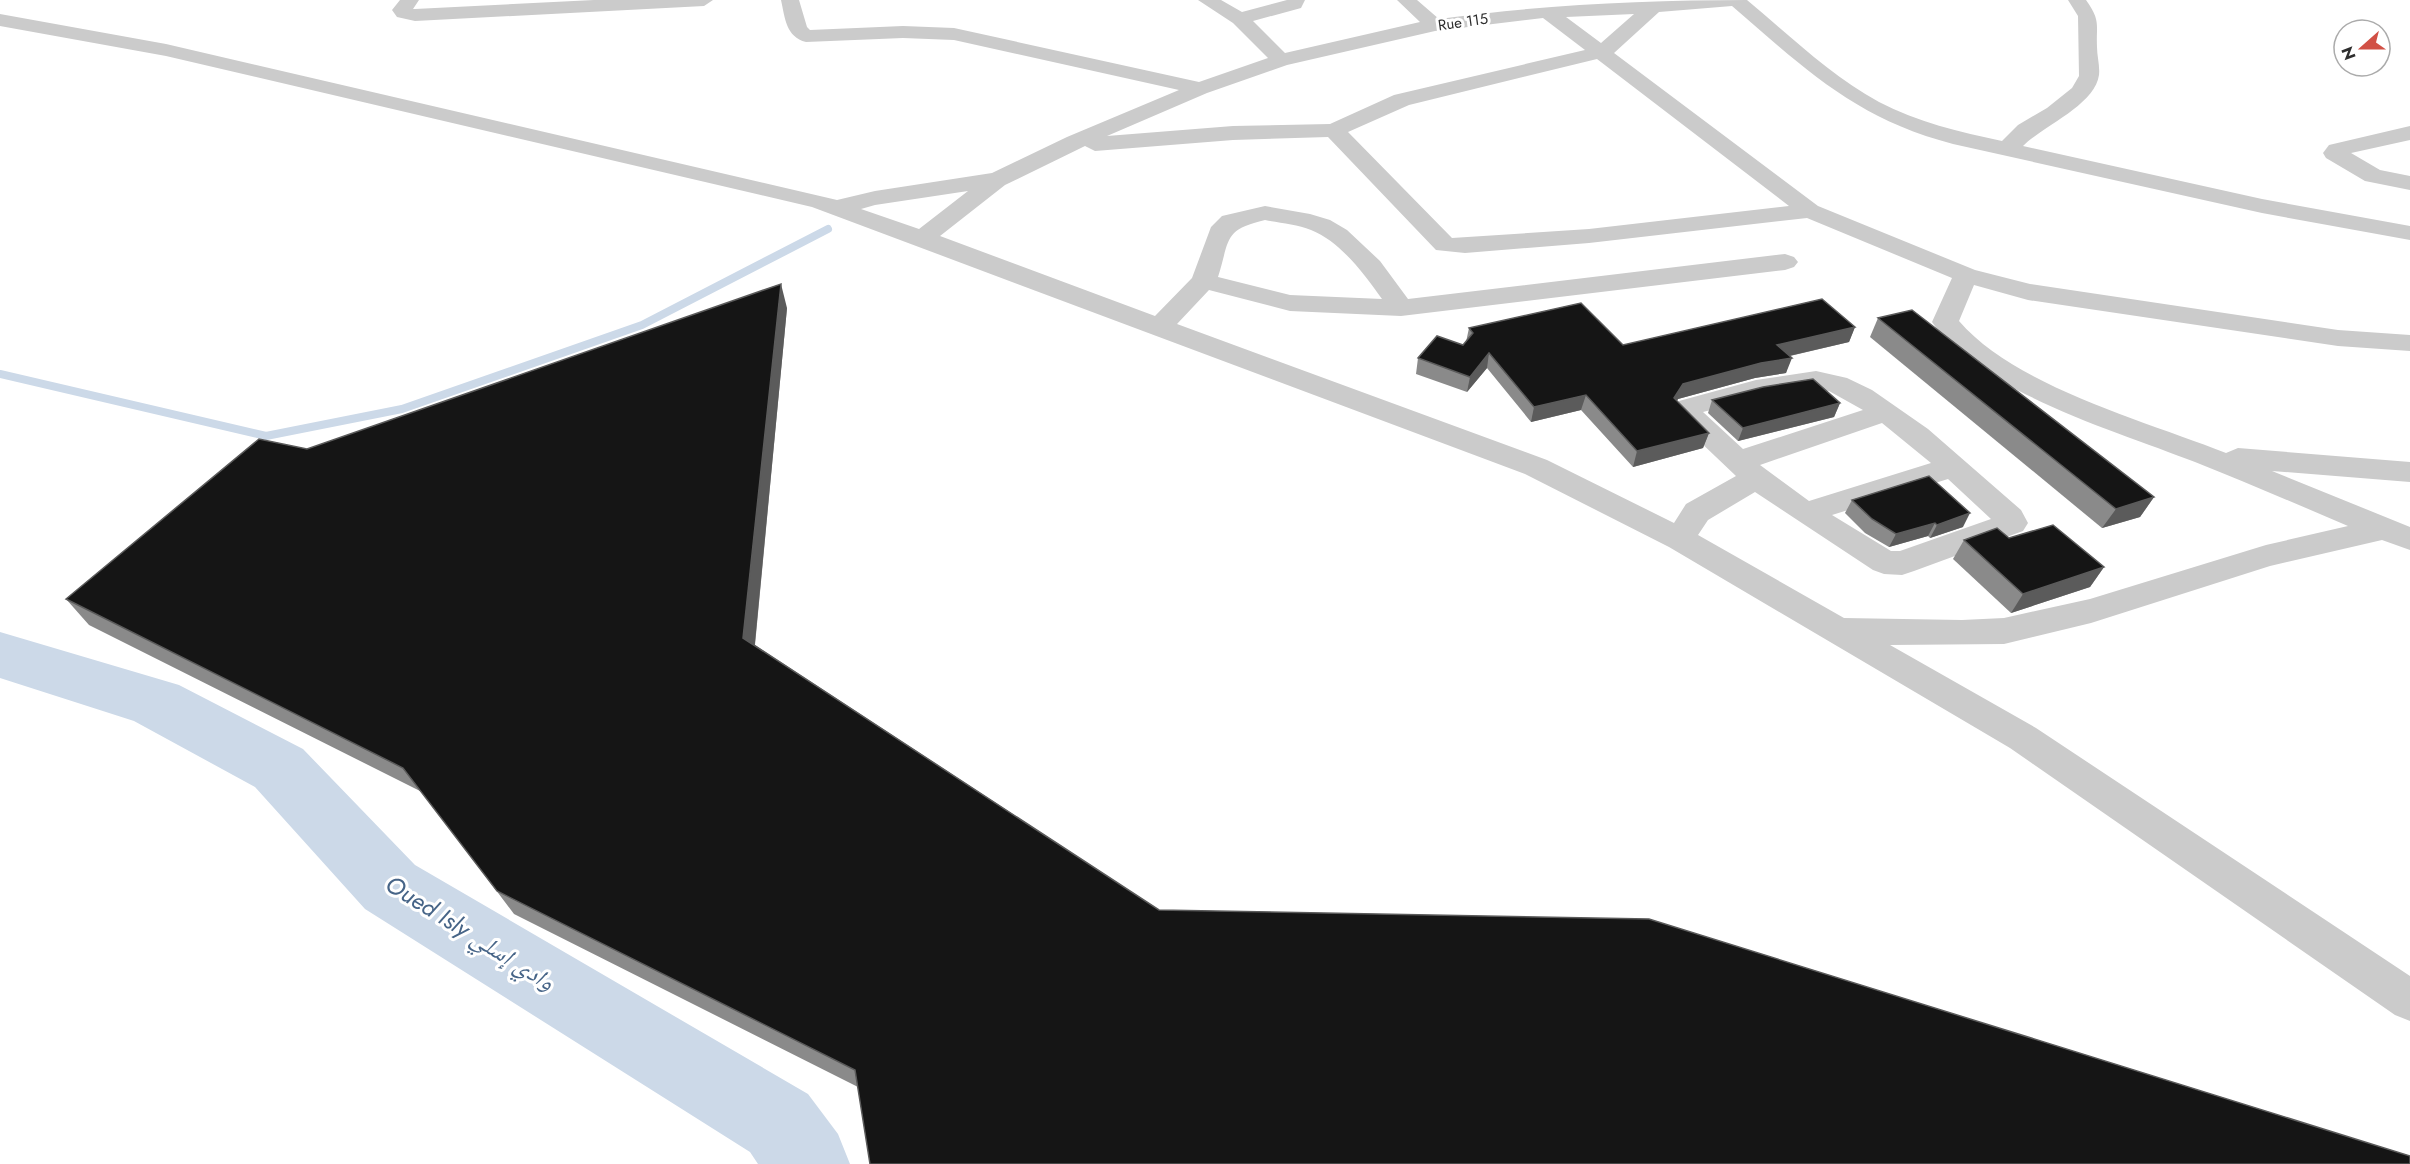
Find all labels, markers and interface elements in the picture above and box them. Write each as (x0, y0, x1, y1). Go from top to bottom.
street label: Rue 115 (1436, 8, 1490, 36)
north arrow (2332, 18, 2392, 78)
text: N (2335, 43, 2361, 63)
water label: Oued Isly وادي إسلي (378, 866, 562, 1001)

